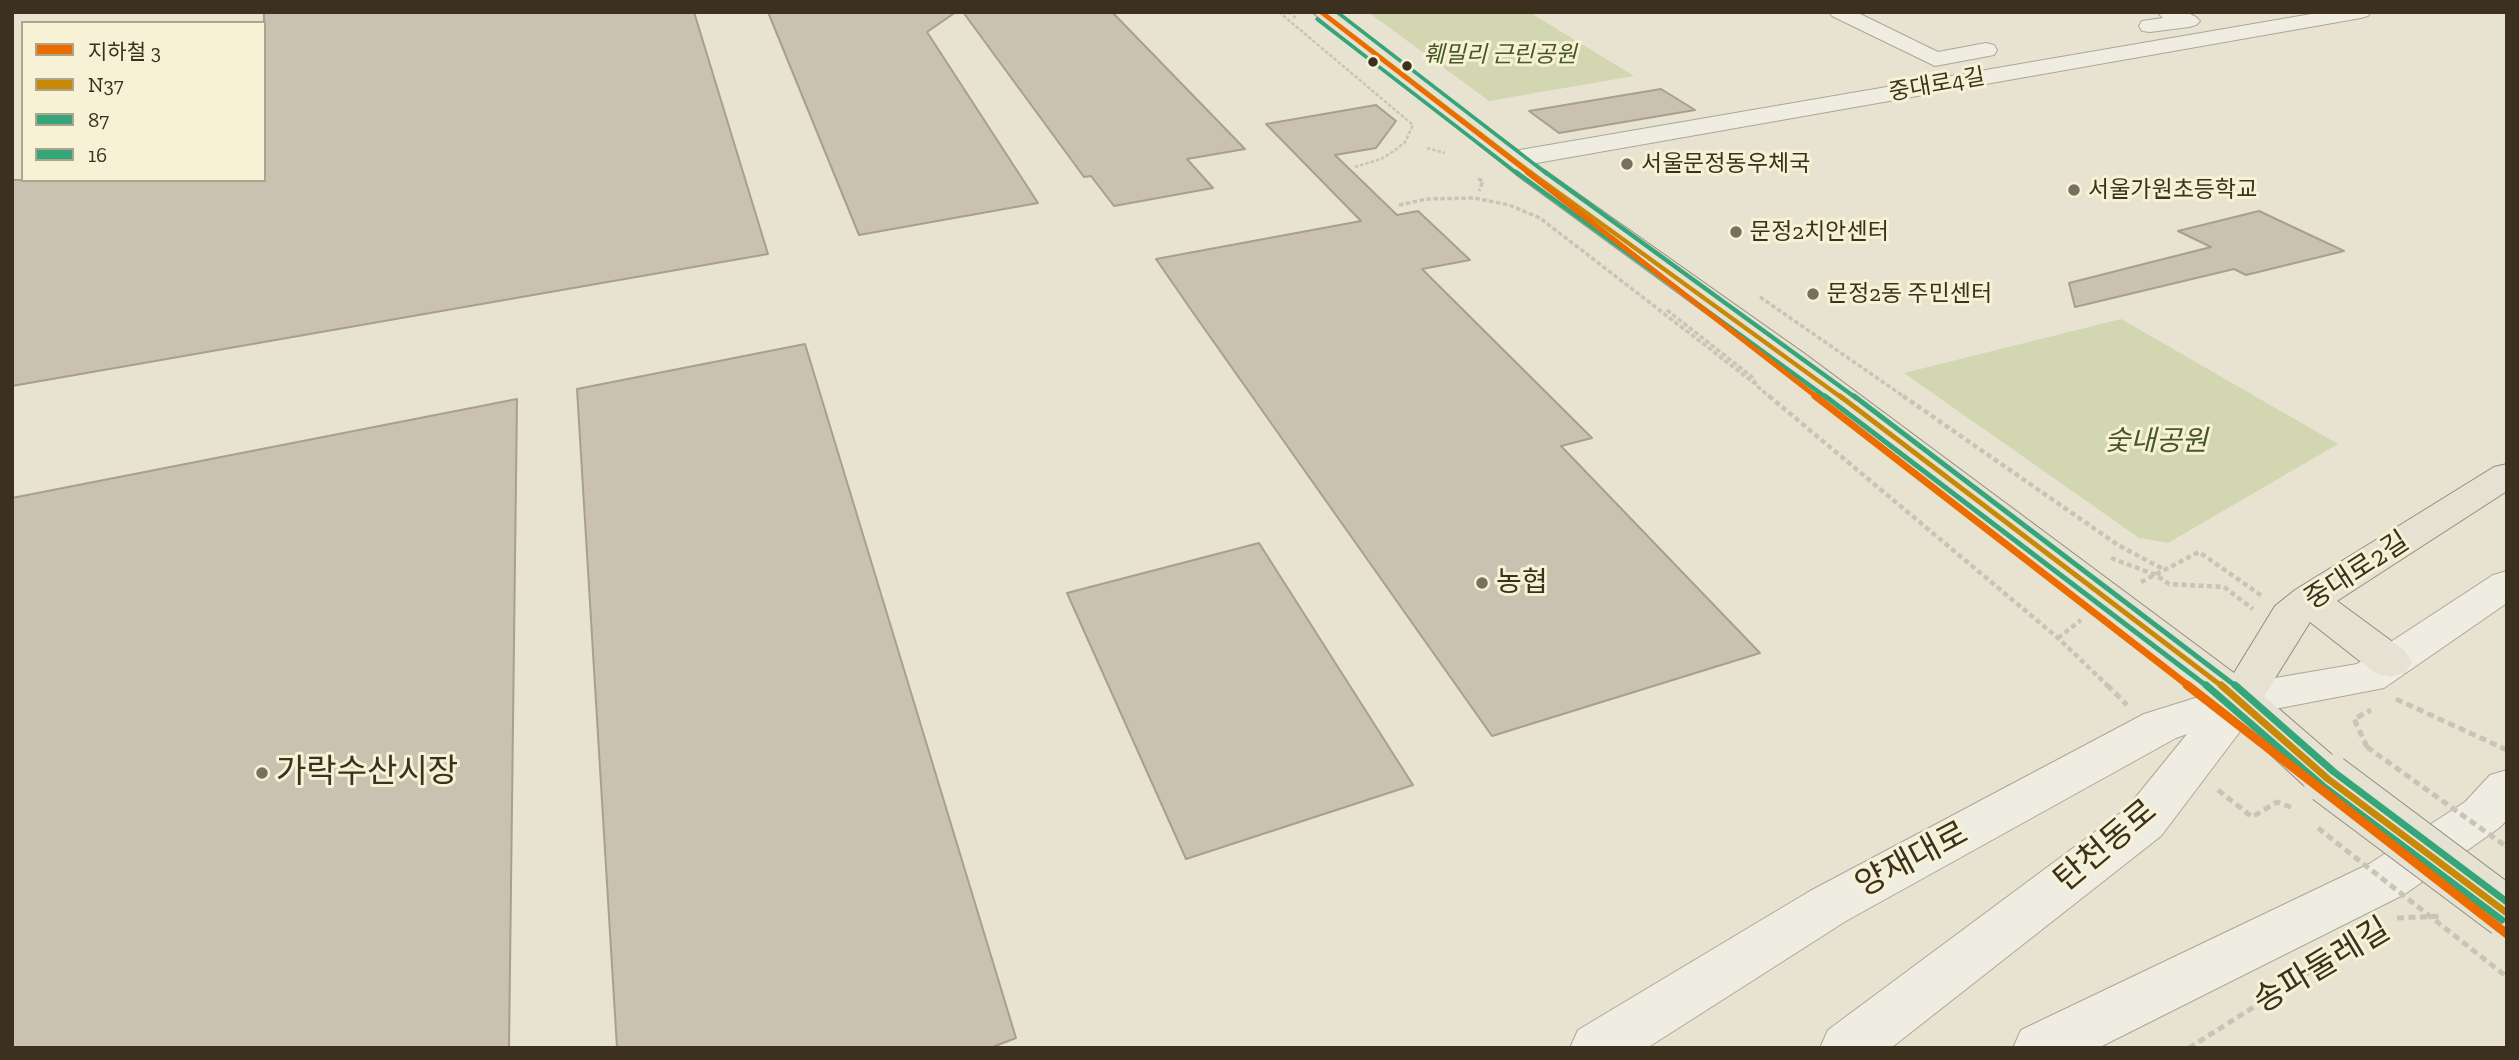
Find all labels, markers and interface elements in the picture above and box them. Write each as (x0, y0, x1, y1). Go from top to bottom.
legend (21, 21, 266, 182)
text: 지하철 3 (88, 39, 161, 64)
park label: 훼밀리 근린공원 (1423, 41, 1577, 69)
unlabelled marker (1366, 55, 1380, 69)
unlabelled marker (1400, 59, 1414, 73)
street label: 중대로4길 (1887, 63, 1987, 107)
text: N37 (88, 72, 124, 97)
text: 87 (88, 107, 109, 132)
text: 16 (88, 142, 107, 167)
place label: 서울문정동우체국 (1641, 150, 1810, 178)
marker: 서울문정동우체국 (1619, 156, 1635, 172)
place label: 서울가원초등학교 (2088, 176, 2257, 204)
marker: 서울가원초등학교 (2066, 182, 2082, 198)
place label: 문정2치안센터 (1750, 218, 1889, 246)
marker: 문정2치안센터 (1728, 224, 1744, 240)
place label: 문정2동 주민센터 (1827, 280, 1992, 308)
marker: 문정2동 주민센터 (1805, 286, 1821, 302)
park label: 숯내공원 (2104, 425, 2208, 459)
street label: 중대로2길 (2299, 525, 2415, 617)
place label: 농협 (1496, 566, 1548, 600)
marker: 농협 (1474, 575, 1490, 591)
place label: 가락수산시장 (276, 753, 458, 793)
marker: 가락수산시장 (254, 765, 270, 781)
street label: 탄천동로 (2047, 792, 2165, 900)
street label: 양재대로 (1849, 814, 1975, 906)
street label: 송파둘레길 (2247, 910, 2397, 1022)

